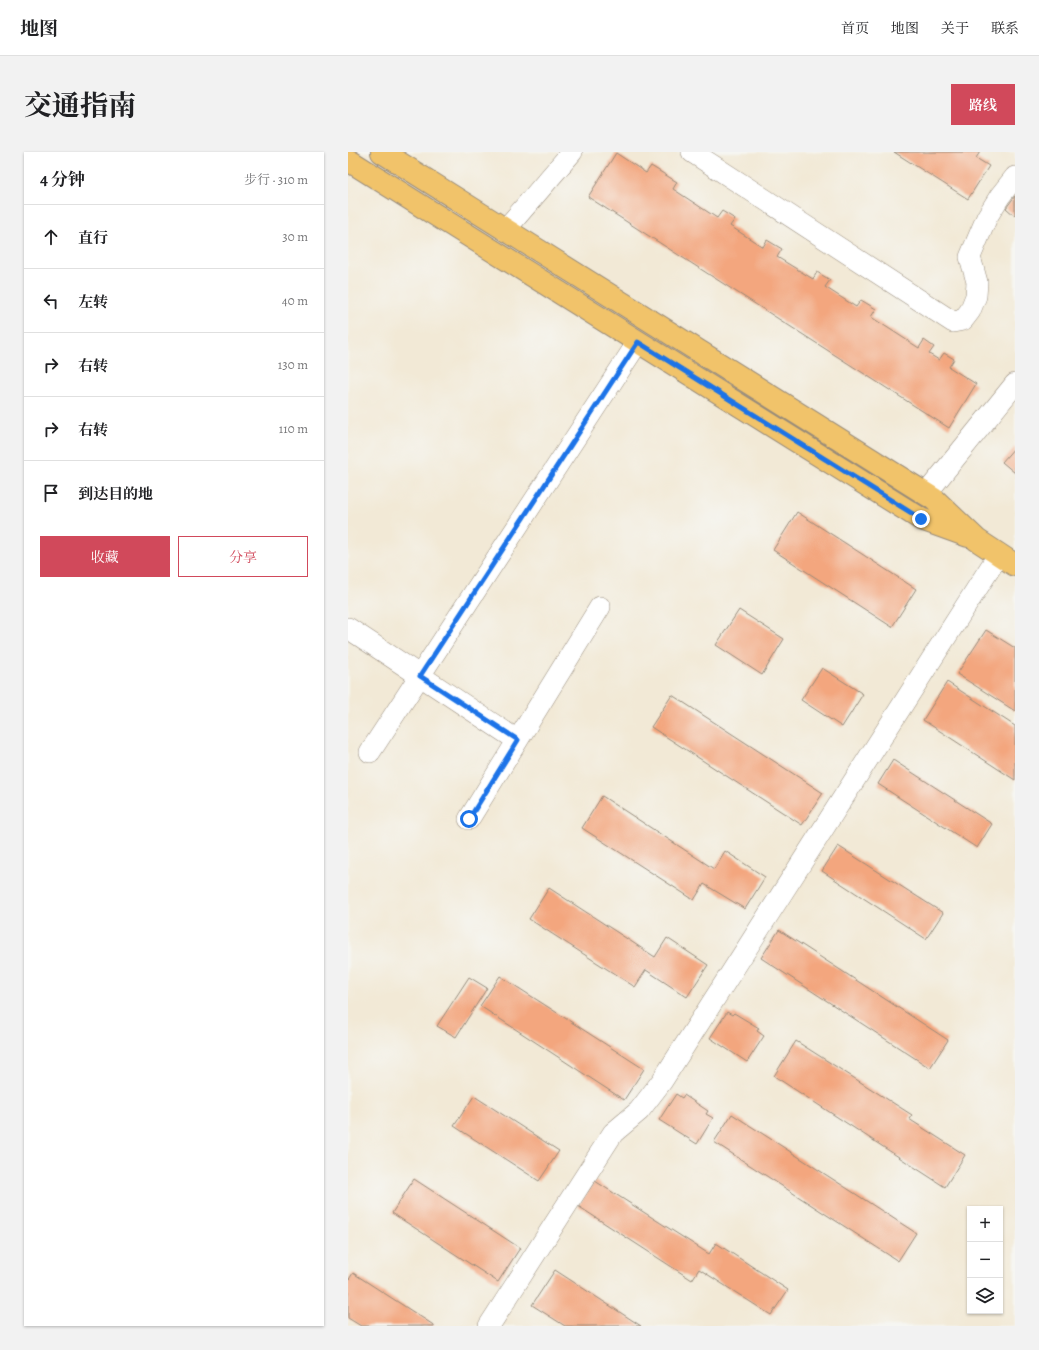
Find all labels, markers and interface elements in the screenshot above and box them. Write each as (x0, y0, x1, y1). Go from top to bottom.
text: 地图 (20, 16, 58, 42)
text: 首页 (841, 19, 869, 38)
text: 地图 (891, 19, 919, 38)
text: 关于 (941, 19, 969, 38)
text: 联系 (991, 19, 1019, 38)
button: 路线 (951, 84, 1015, 125)
text: 交通指南 (24, 87, 136, 125)
text: 4 分钟 (40, 168, 85, 191)
text: 步行 · 310 m (244, 171, 308, 188)
icon: ahead (40, 226, 62, 248)
text: 直行 (78, 228, 108, 248)
text: 30 m (282, 228, 308, 245)
icon: left (40, 290, 62, 312)
text: 左转 (78, 292, 108, 312)
text: 40 m (282, 292, 308, 309)
icon: right (40, 354, 62, 376)
text: 右转 (78, 356, 108, 376)
text: 130 m (278, 356, 308, 373)
icon: right (40, 418, 62, 440)
text: 右转 (78, 420, 108, 440)
text: 110 m (279, 420, 308, 437)
icon: arrive (40, 482, 62, 504)
text: 到达目的地 (78, 484, 153, 504)
route end (912, 510, 930, 528)
button: 收藏 (40, 536, 170, 577)
button: 分享 (178, 536, 308, 577)
route start (460, 810, 478, 828)
map controls (967, 1206, 1003, 1314)
button: + (967, 1206, 1003, 1242)
button: − (967, 1242, 1003, 1278)
button: layers (967, 1278, 1003, 1314)

